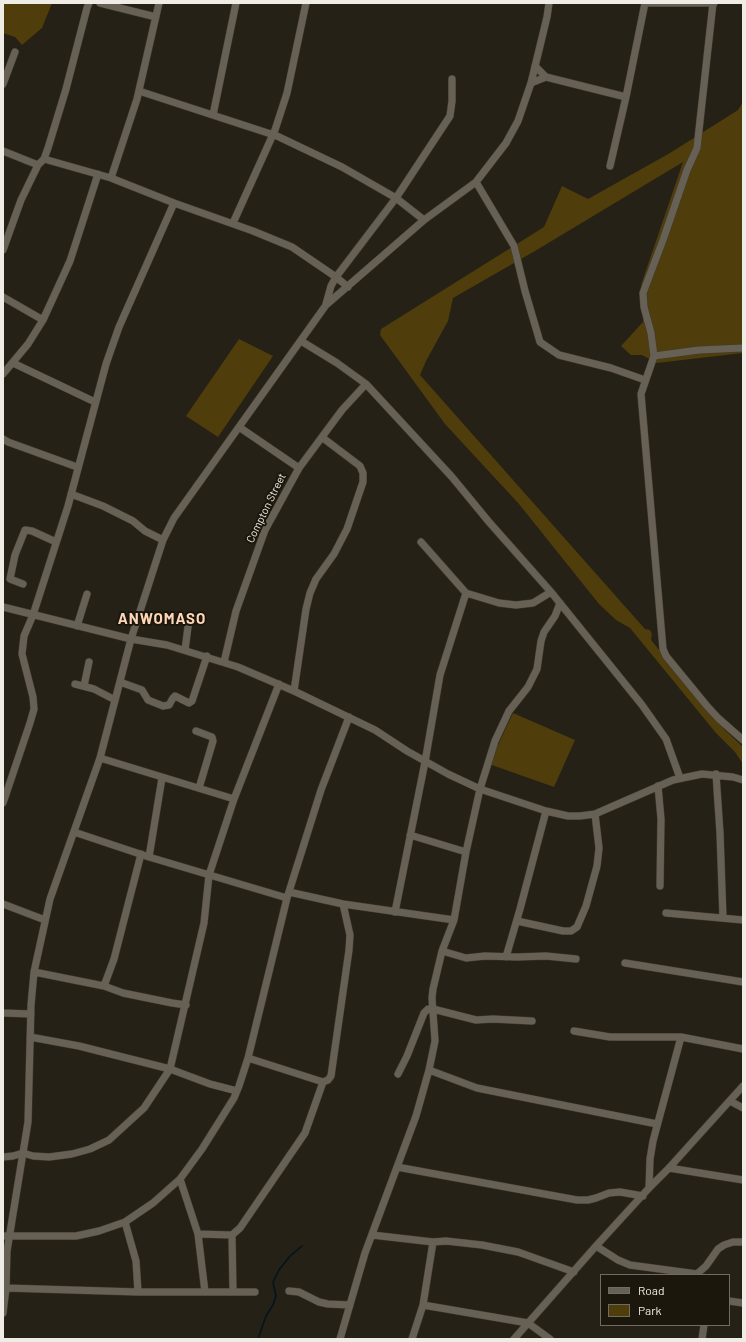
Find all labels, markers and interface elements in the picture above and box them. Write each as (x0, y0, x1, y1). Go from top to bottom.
street label: Compton Street (243, 471, 289, 545)
district label: ANWOMASO (118, 610, 206, 628)
legend (600, 1274, 730, 1326)
text: Road (638, 1283, 665, 1297)
text: Park (638, 1303, 662, 1317)

